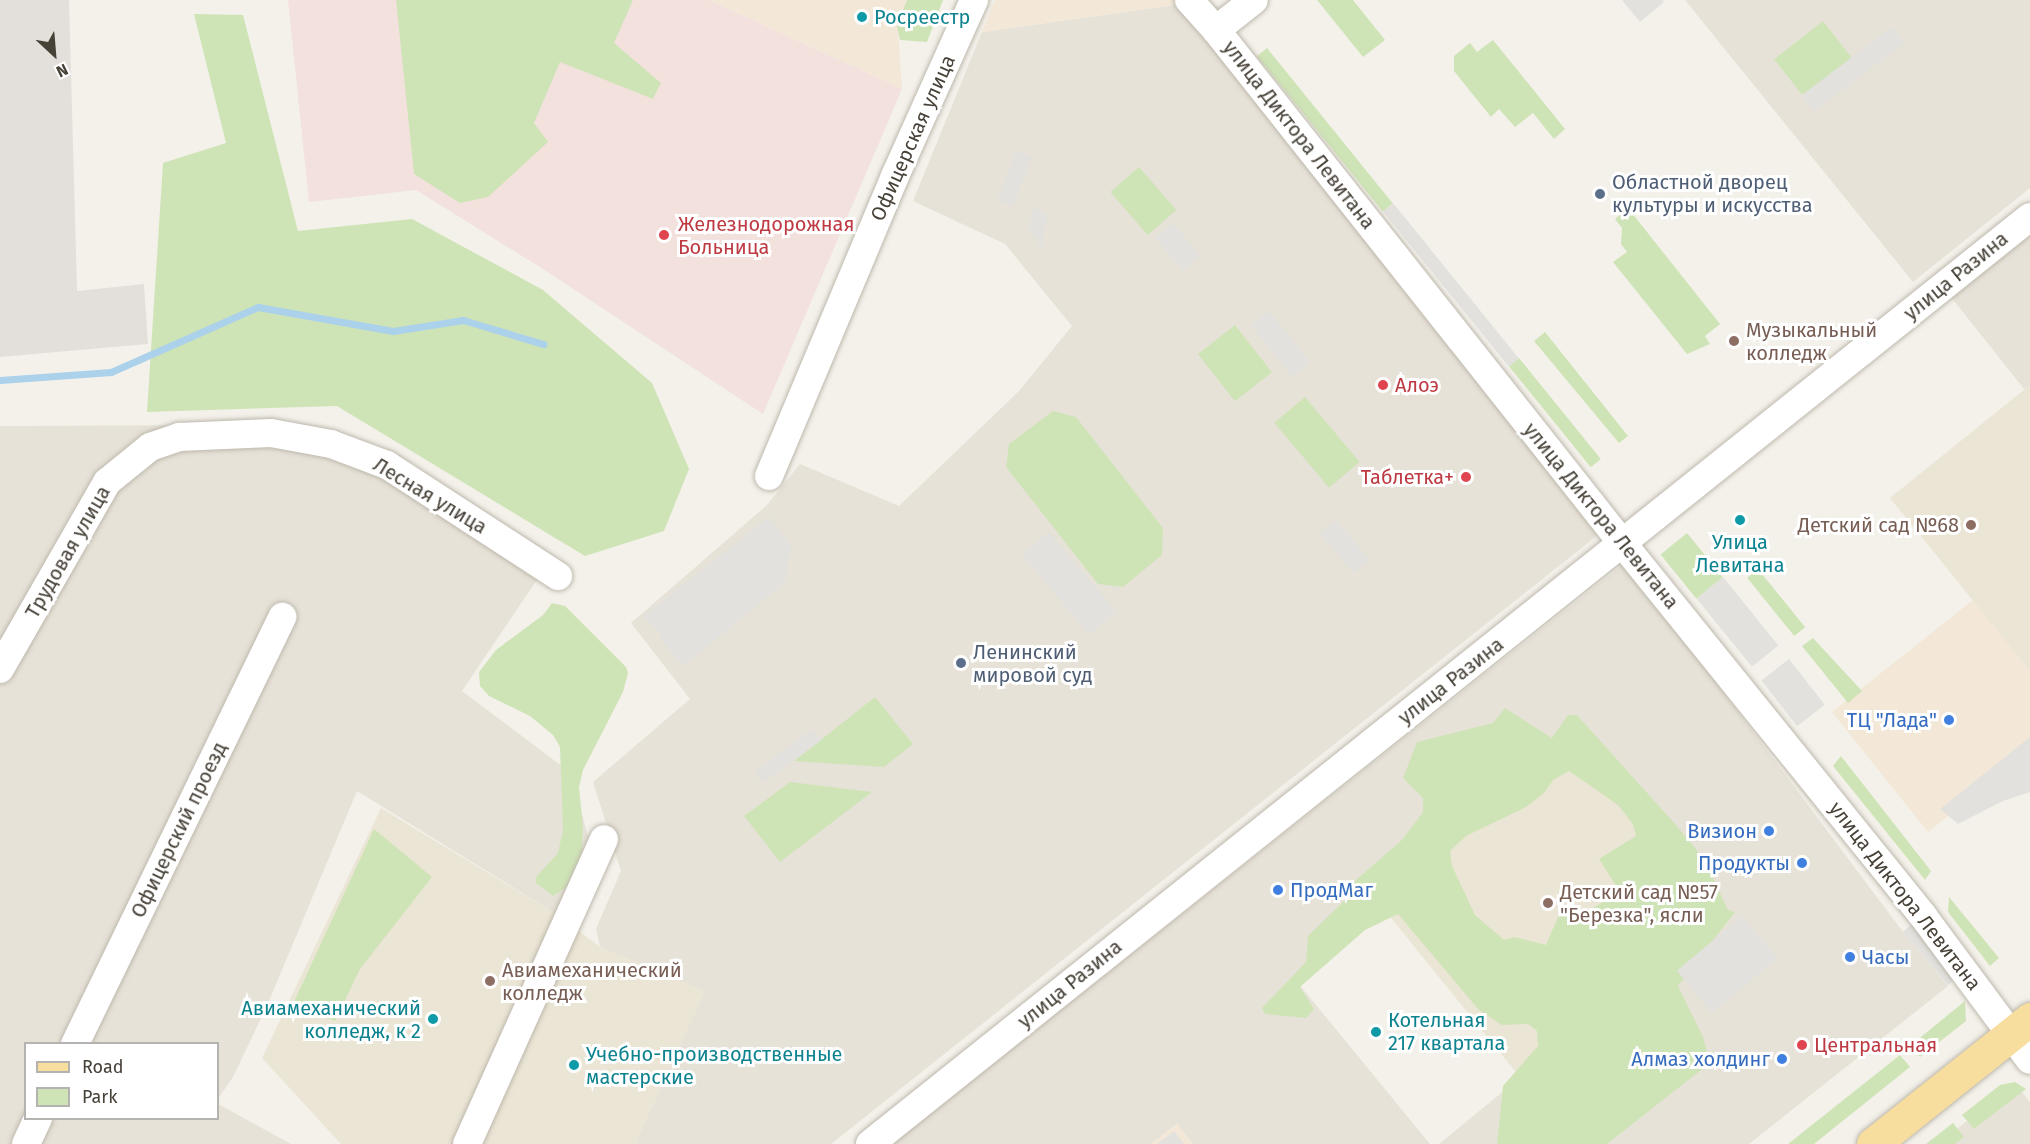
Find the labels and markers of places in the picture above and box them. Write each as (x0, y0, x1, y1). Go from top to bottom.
place label: Росреестр (874, 5, 970, 29)
marker: Росреестр (855, 10, 869, 24)
place label: Областной дворец культуры и искусства (1612, 170, 1813, 217)
marker: Областной дворец культуры и искусства (1593, 187, 1607, 201)
place label: Железнодорожная Больница (678, 212, 854, 259)
marker: Железнодорожная Больница (655, 226, 673, 244)
place label: Музыкальный колледж (1746, 318, 1877, 365)
marker: Музыкальный колледж (1727, 334, 1741, 348)
place label: Алоэ (1395, 373, 1439, 397)
marker: Алоэ (1376, 378, 1390, 392)
place label: Таблетка+ (1361, 465, 1454, 489)
marker: Таблетка+ (1459, 470, 1473, 484)
marker: Улица Левитана (1733, 513, 1747, 527)
place label: Детский сад №68 (1798, 513, 1959, 537)
marker: Детский сад №68 (1964, 518, 1978, 532)
place label: Улица Левитана (1695, 530, 1785, 577)
place label: Ленинский мировой суд (973, 640, 1092, 687)
marker: Ленинский мировой суд (954, 656, 968, 670)
place label: ТЦ "Лада" (1847, 708, 1937, 732)
marker: ТЦ "Лада" (1942, 713, 1956, 727)
place label: Визион (1687, 819, 1757, 843)
marker: Визион (1762, 824, 1776, 838)
place label: Продукты (1698, 851, 1790, 875)
marker: Продукты (1795, 856, 1809, 870)
place label: ПродМаг (1290, 878, 1373, 902)
place label: Детский сад №57 "Березка", ясли (1560, 880, 1718, 927)
marker: ПродМаг (1271, 883, 1285, 897)
marker: Детский сад №57 "Березка", ясли (1541, 896, 1555, 910)
place label: Часы (1862, 945, 1909, 969)
marker: Часы (1843, 950, 1857, 964)
place label: Авиамеханический колледж (502, 958, 682, 1005)
marker: Авиамеханический колледж (483, 974, 497, 988)
place label: Авиамеханический колледж, к 2 (241, 996, 421, 1043)
place label: Котельная 217 квартала (1388, 1008, 1505, 1055)
marker: Авиамеханический колледж, к 2 (426, 1012, 440, 1026)
marker: Котельная 217 квартала (1369, 1025, 1383, 1039)
place label: Центральная (1814, 1033, 1937, 1057)
marker: Центральная (1795, 1038, 1809, 1052)
place label: Учебно-производственные мастерские (586, 1042, 842, 1089)
place label: Алмаз холдинг (1631, 1047, 1770, 1071)
marker: Алмаз холдинг (1775, 1052, 1789, 1066)
marker: Учебно-производственные мастерские (567, 1058, 581, 1072)

